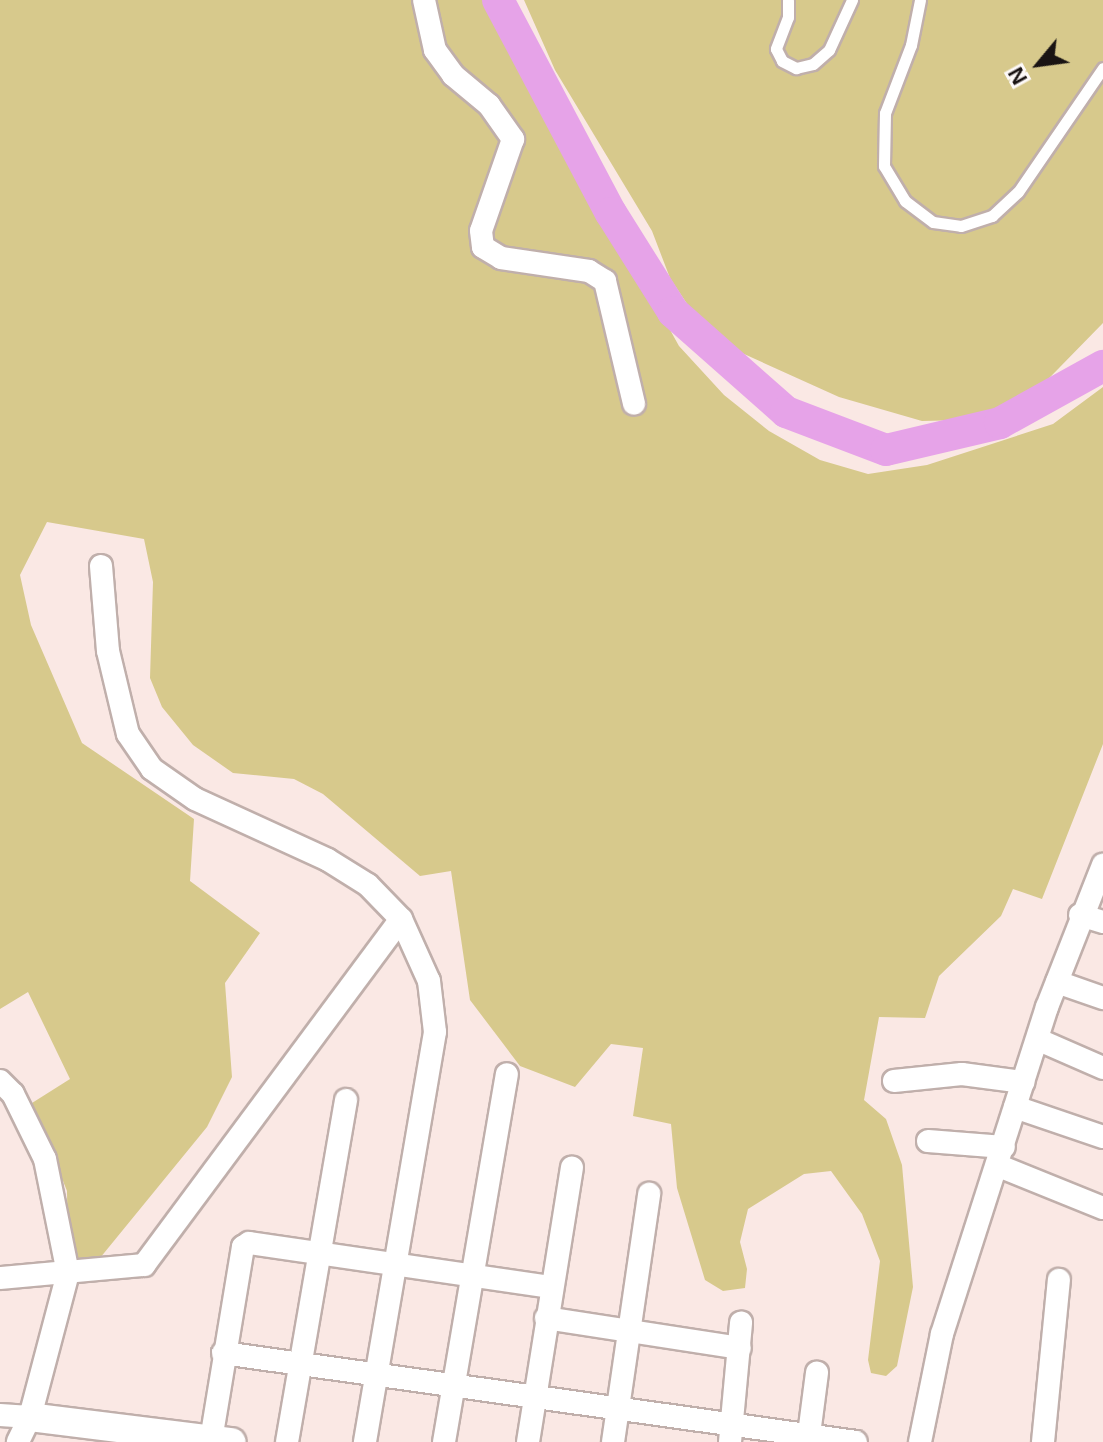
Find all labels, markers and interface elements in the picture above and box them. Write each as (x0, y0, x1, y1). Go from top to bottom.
north arrow (999, 24, 1079, 104)
text: N (1003, 63, 1032, 89)

